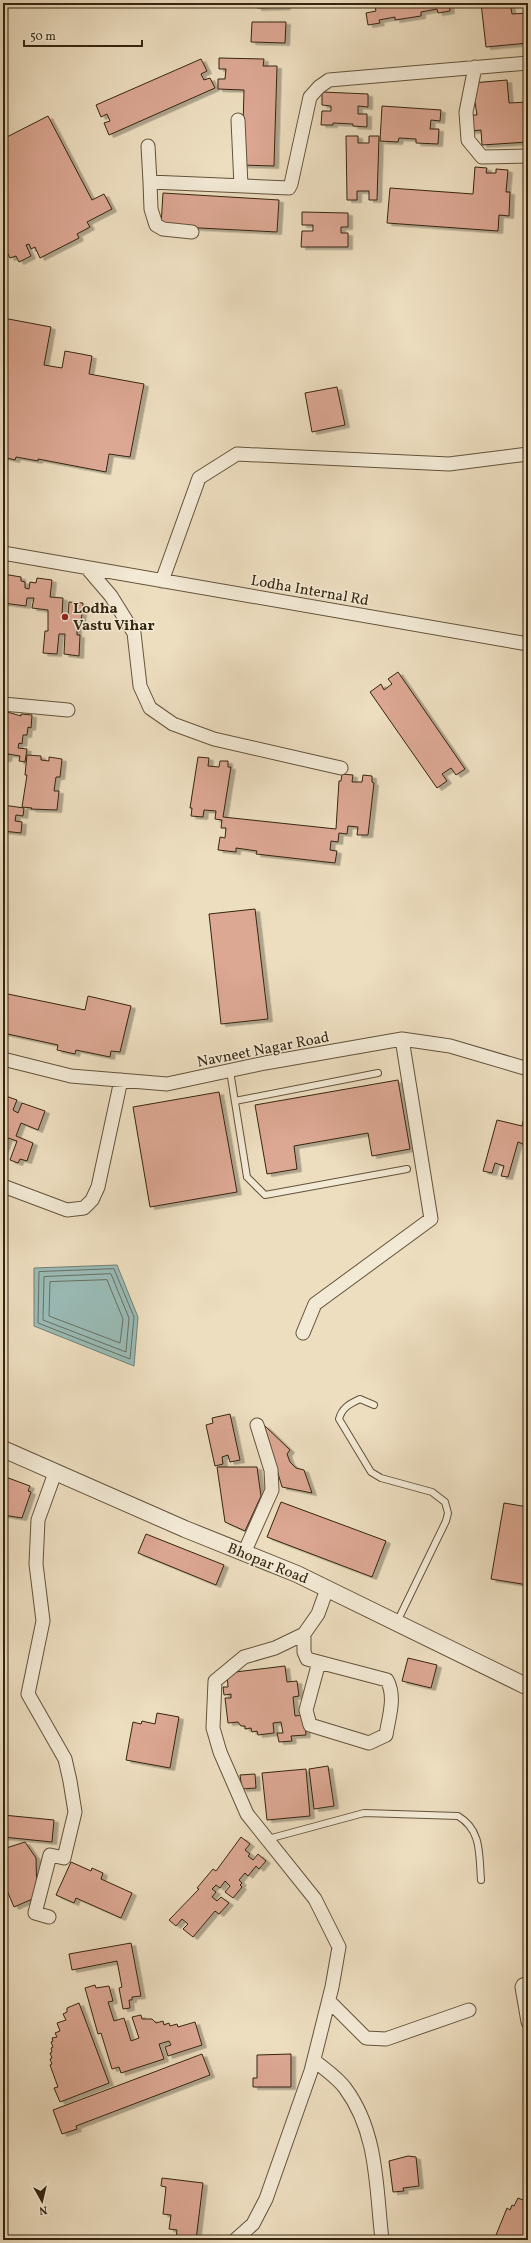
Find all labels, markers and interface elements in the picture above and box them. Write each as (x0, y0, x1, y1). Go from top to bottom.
scale bar (24, 22, 142, 48)
text: 50 m (30, 29, 56, 45)
street label: Lodha Internal Rd (249, 571, 370, 612)
place label: Lodha Vastu Vihar (73, 599, 155, 637)
marker: Lodha Vastu Vihar (60, 612, 70, 622)
street label: Navneet Nagar Road (195, 1027, 331, 1074)
street label: Bhopar Road (224, 1539, 311, 1590)
north arrow (22, 2181, 62, 2221)
text: N (38, 2201, 48, 2217)

